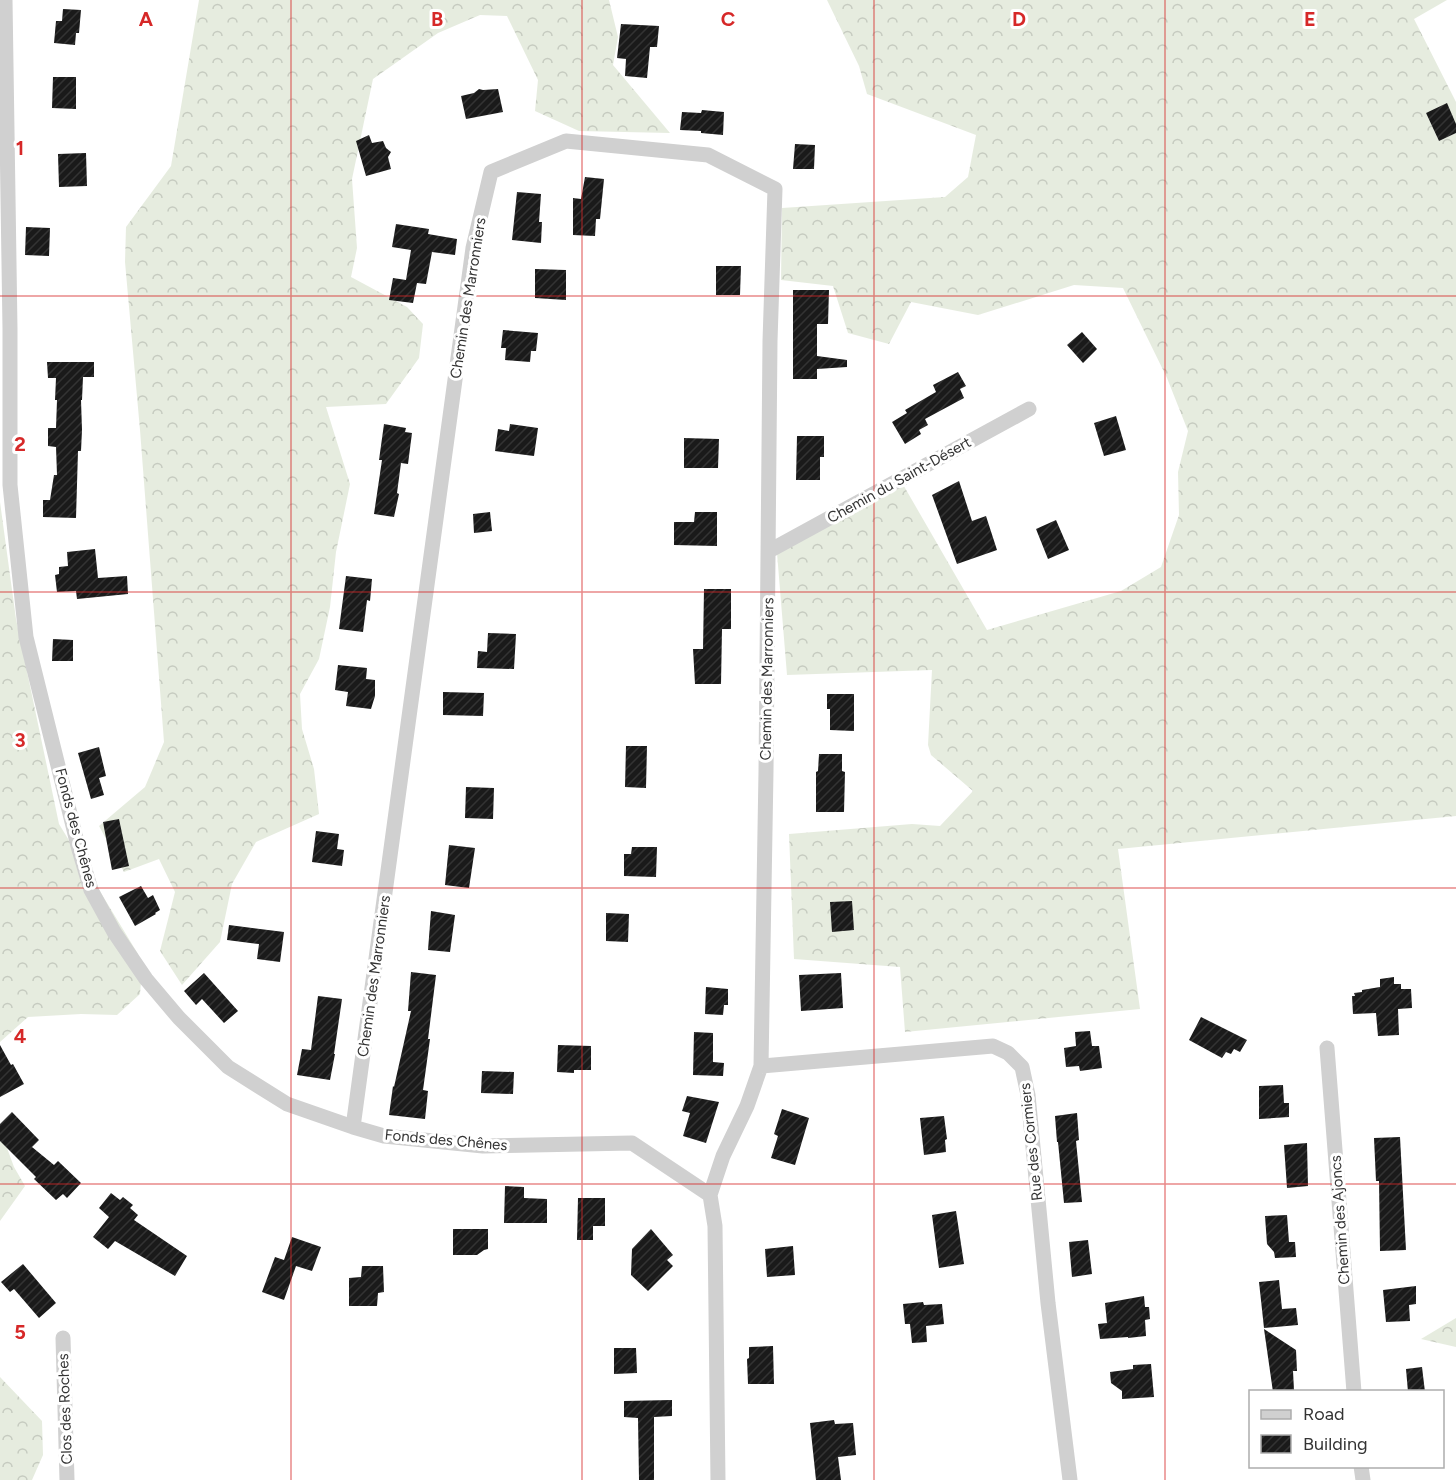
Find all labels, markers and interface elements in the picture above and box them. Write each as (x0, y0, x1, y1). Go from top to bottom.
text: A (139, 7, 154, 31)
text: B (431, 7, 443, 31)
text: C (721, 7, 735, 31)
text: D (1012, 7, 1026, 31)
text: E (1304, 7, 1316, 31)
text: 1 (16, 136, 24, 160)
street label: Chemin des Marronniers (446, 216, 490, 380)
text: 2 (14, 432, 26, 456)
street label: Chemin du Saint-Désert (824, 433, 974, 527)
street label: Chemin des Marronniers (757, 597, 777, 761)
text: 3 (14, 728, 26, 752)
street label: Fonds des Chênes (51, 766, 101, 890)
street label: Chemin des Marronniers (354, 894, 394, 1058)
text: 4 (14, 1024, 27, 1048)
street label: Rue des Cormiers (1016, 1082, 1046, 1202)
street label: Fonds des Chênes (384, 1126, 508, 1154)
street label: Chemin des Ajoncs (1326, 1155, 1354, 1285)
text: 5 (14, 1320, 26, 1344)
street label: Clos des Roches (54, 1353, 76, 1465)
legend (1249, 1390, 1444, 1468)
text: Road (1303, 1403, 1344, 1425)
text: Building (1303, 1433, 1368, 1455)

